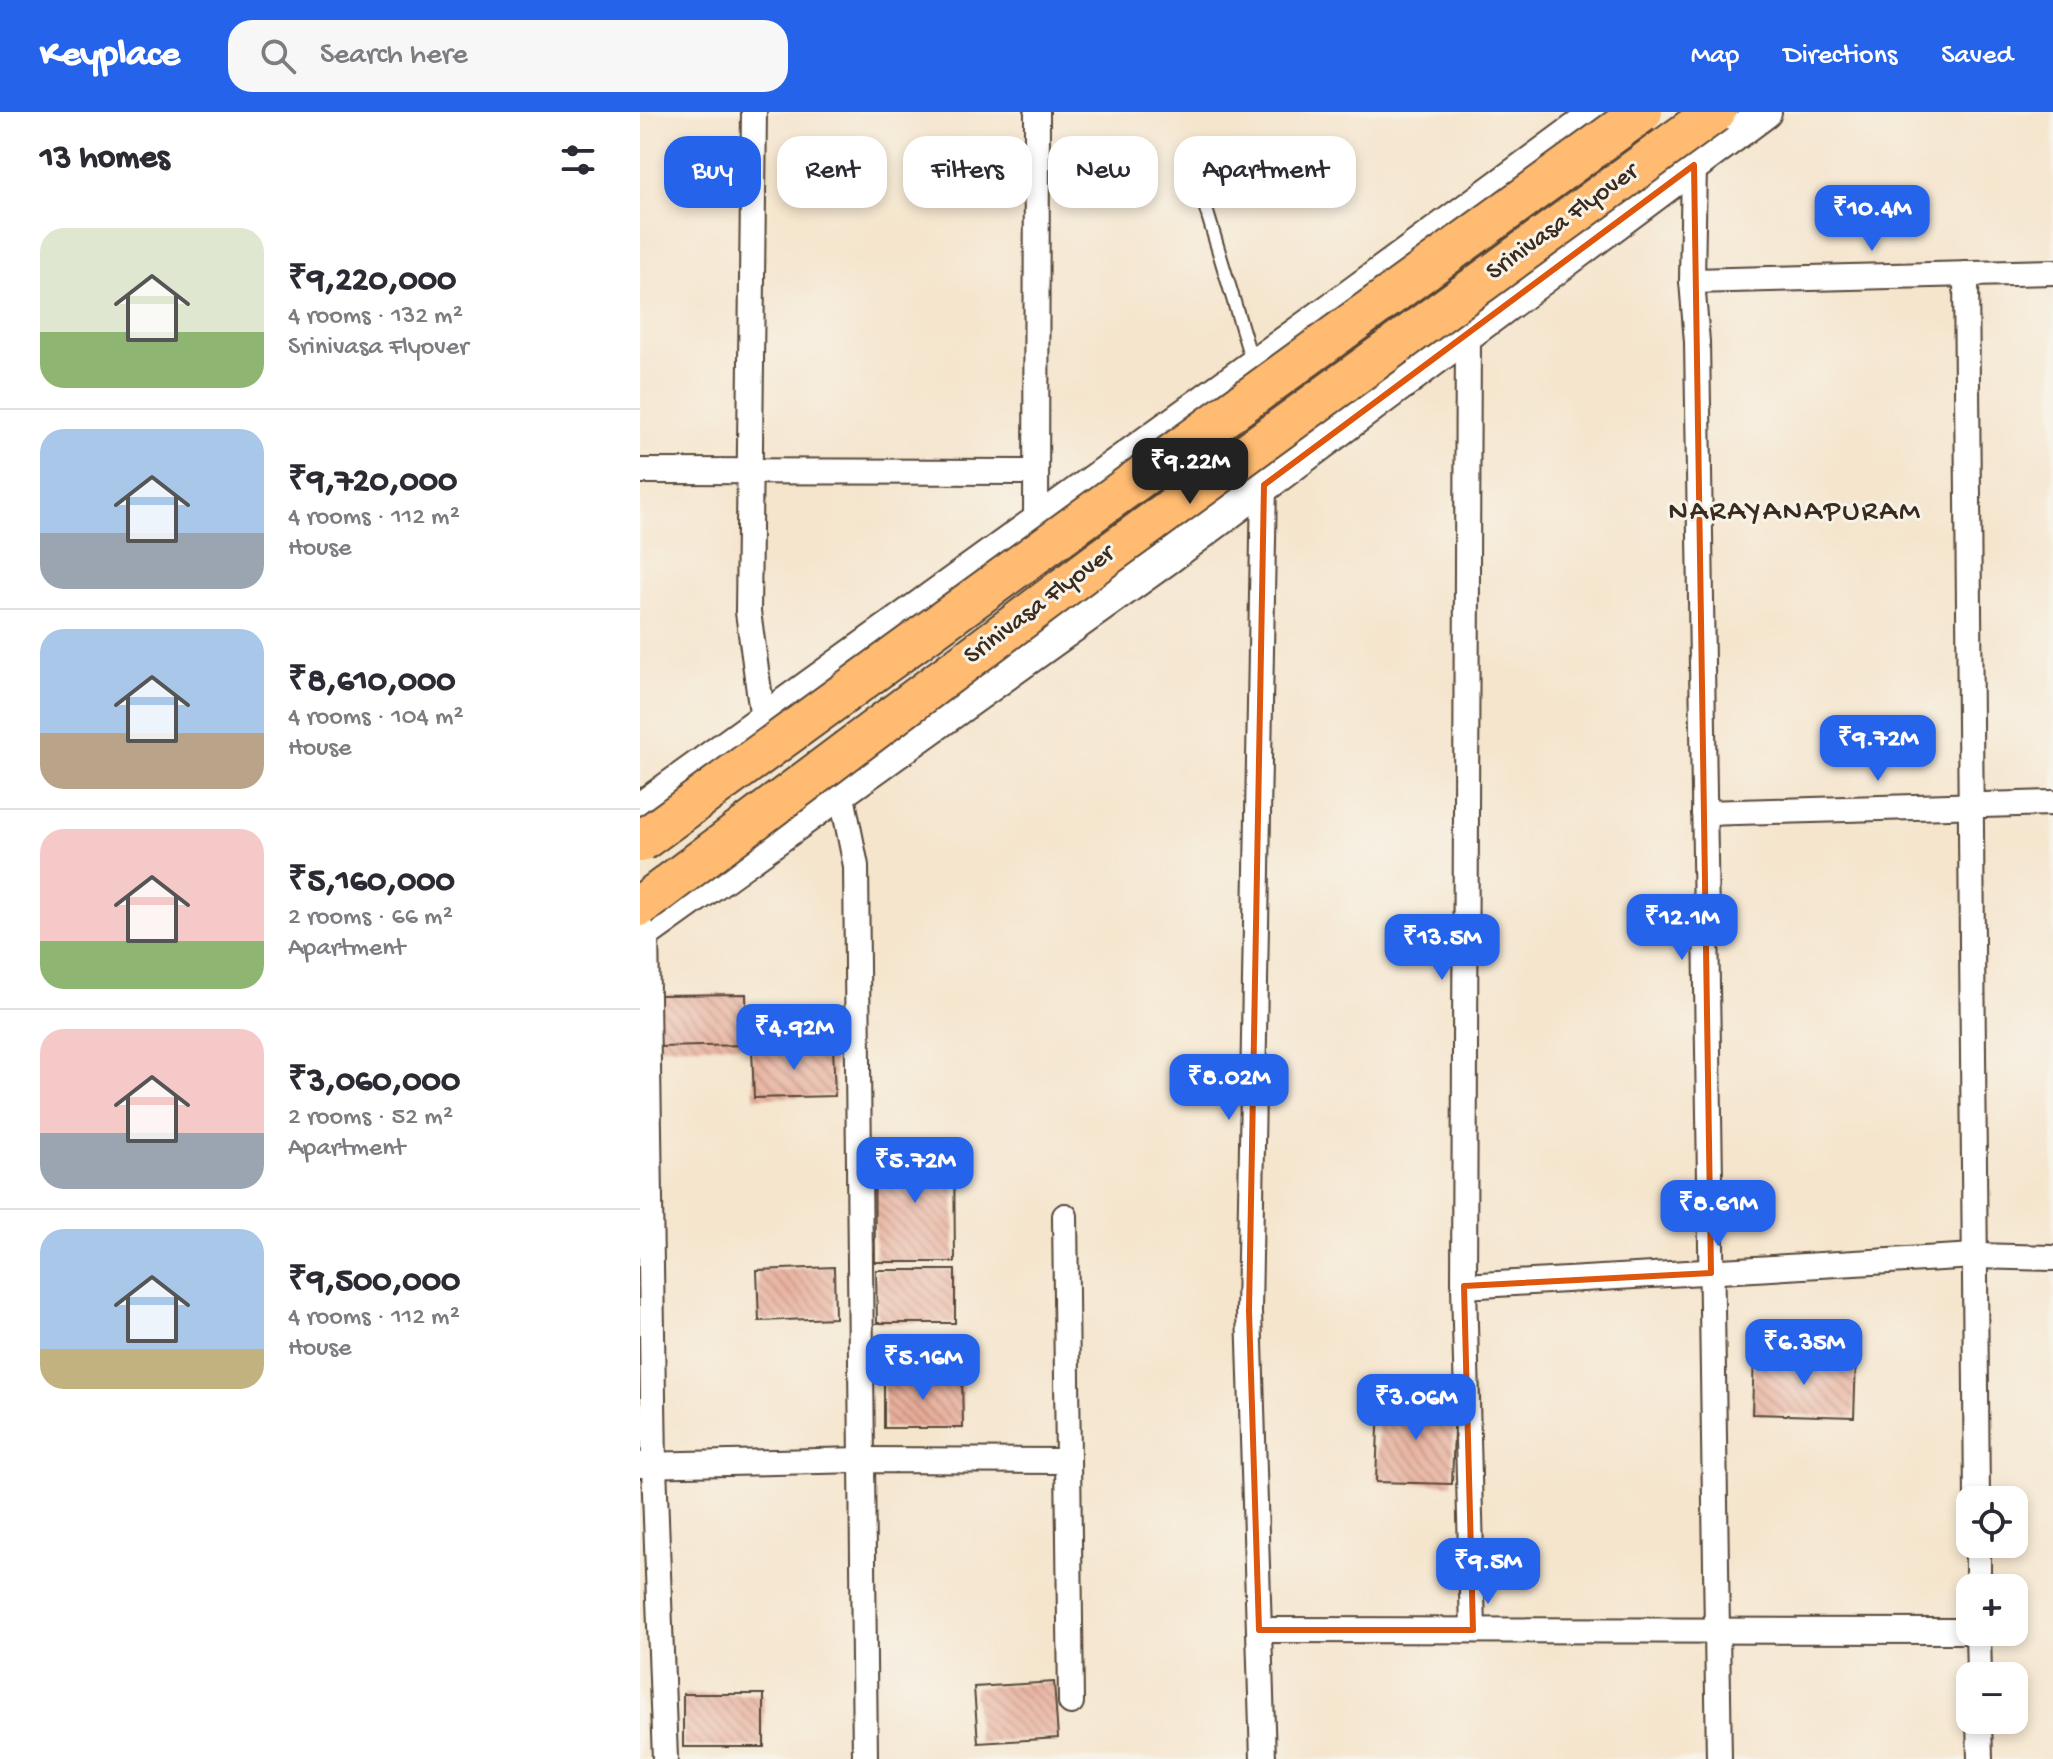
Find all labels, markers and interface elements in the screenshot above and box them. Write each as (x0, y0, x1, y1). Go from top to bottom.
search box (228, 20, 788, 92)
text: Keyplace (40, 34, 180, 78)
icon: search (256, 34, 300, 78)
text: Search here (320, 39, 468, 74)
text: Map (1691, 40, 1739, 73)
text: Directions (1783, 40, 1897, 73)
text: Saved (1941, 40, 2013, 73)
chip: Buy (664, 136, 761, 208)
chip: Rent (777, 136, 887, 208)
chip: Filters (903, 136, 1032, 208)
chip: New (1048, 136, 1158, 208)
chip: Apartment (1174, 136, 1356, 208)
icon: filters (556, 138, 600, 182)
text: 13 homes (40, 140, 170, 180)
street label: Srinivasa Flyover (1481, 156, 1647, 289)
pin: ₹10.4M (1807, 185, 1937, 253)
text: ₹10.4M (1833, 195, 1911, 226)
icon: home (104, 260, 200, 356)
text: ₹9,220,000 (288, 262, 456, 302)
text: 4 rooms · 132 m² (288, 302, 463, 333)
text: Srinivasa Flyover (288, 333, 468, 364)
pin: ₹9.22M (1125, 438, 1255, 506)
text: ₹9.22M (1150, 448, 1230, 479)
icon: home (104, 461, 200, 557)
text: ₹9,720,000 (288, 463, 457, 503)
district label: NARAYANAPURAM (1668, 496, 1922, 531)
text: 4 rooms · 112 m² (288, 503, 460, 534)
text: House (288, 534, 352, 565)
street label: Srinivasa Flyover (959, 538, 1124, 673)
icon: home (104, 661, 200, 757)
text: ₹8,610,000 (288, 663, 456, 703)
text: 4 rooms · 104 m² (288, 703, 464, 734)
pin: ₹9.72M (1813, 715, 1943, 783)
text: ₹9.72M (1838, 725, 1918, 756)
text: House (288, 734, 352, 765)
icon: home (104, 861, 200, 957)
text: ₹5,160,000 (288, 863, 455, 903)
pin: ₹12.1M (1617, 894, 1747, 962)
text: 2 rooms · 66 m² (288, 903, 453, 934)
text: ₹12.1M (1645, 904, 1719, 935)
pin: ₹13.5M (1377, 914, 1507, 982)
text: ₹13.5M (1403, 924, 1481, 955)
text: Apartment (288, 934, 405, 965)
pin: ₹4.92M (729, 1004, 859, 1072)
text: ₹4.92M (754, 1014, 834, 1045)
pin: ₹8.02M (1164, 1054, 1294, 1122)
icon: home (104, 1061, 200, 1157)
text: ₹3,060,000 (288, 1063, 460, 1103)
text: ₹8.02M (1188, 1064, 1270, 1095)
text: 2 rooms · 52 m² (288, 1103, 453, 1134)
text: Apartment (288, 1134, 405, 1165)
pin: ₹5.72M (850, 1137, 980, 1205)
text: ₹5.72M (874, 1147, 956, 1178)
pin: ₹8.61M (1653, 1180, 1783, 1248)
text: ₹8.61M (1679, 1190, 1758, 1221)
icon: home (104, 1261, 200, 1357)
text: ₹9,500,000 (288, 1263, 460, 1303)
text: 4 rooms · 112 m² (288, 1303, 460, 1334)
pin: ₹6.35M (1739, 1319, 1869, 1387)
text: ₹6.35M (1763, 1329, 1845, 1360)
text: House (288, 1334, 352, 1365)
pin: ₹5.16M (858, 1334, 988, 1402)
text: ₹5.16M (884, 1344, 962, 1375)
pin: ₹3.06M (1351, 1374, 1481, 1442)
text: ₹3.06M (1375, 1384, 1457, 1415)
map controls (1956, 1486, 2028, 1734)
button: locate (1956, 1486, 2028, 1558)
pin: ₹9.5M (1432, 1538, 1544, 1606)
text: ₹9.5M (1454, 1548, 1522, 1579)
button: + (1956, 1574, 2028, 1646)
button: − (1956, 1662, 2028, 1734)

